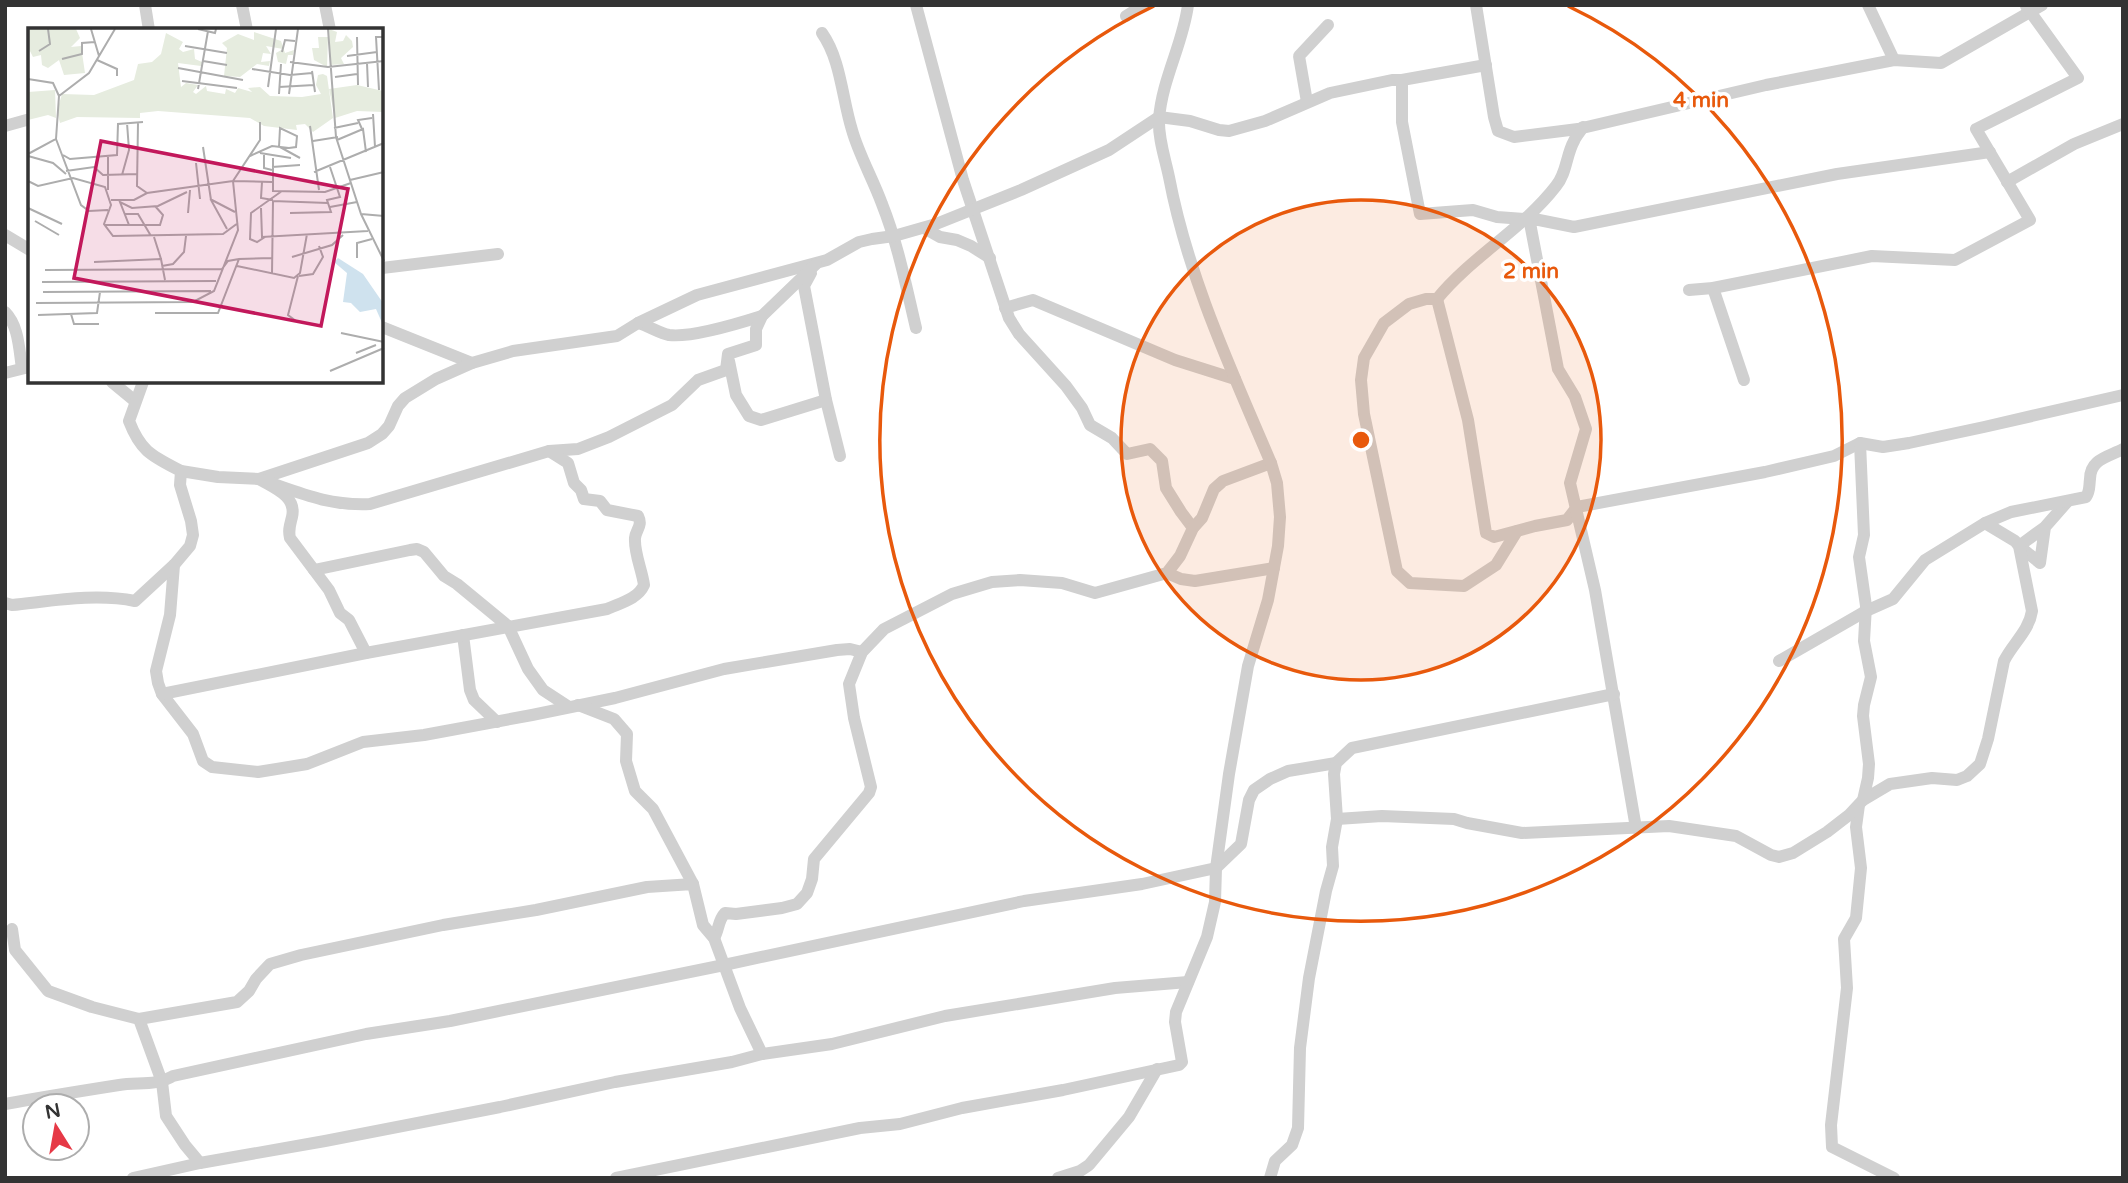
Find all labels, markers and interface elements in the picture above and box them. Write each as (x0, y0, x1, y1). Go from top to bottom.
inset map (28, 28, 383, 383)
text: 4 min (1673, 88, 1729, 113)
text: 2 min (1503, 259, 1559, 284)
centre of rings (1349, 428, 1373, 452)
north arrow (21, 1092, 91, 1162)
text: N (43, 1099, 63, 1124)

